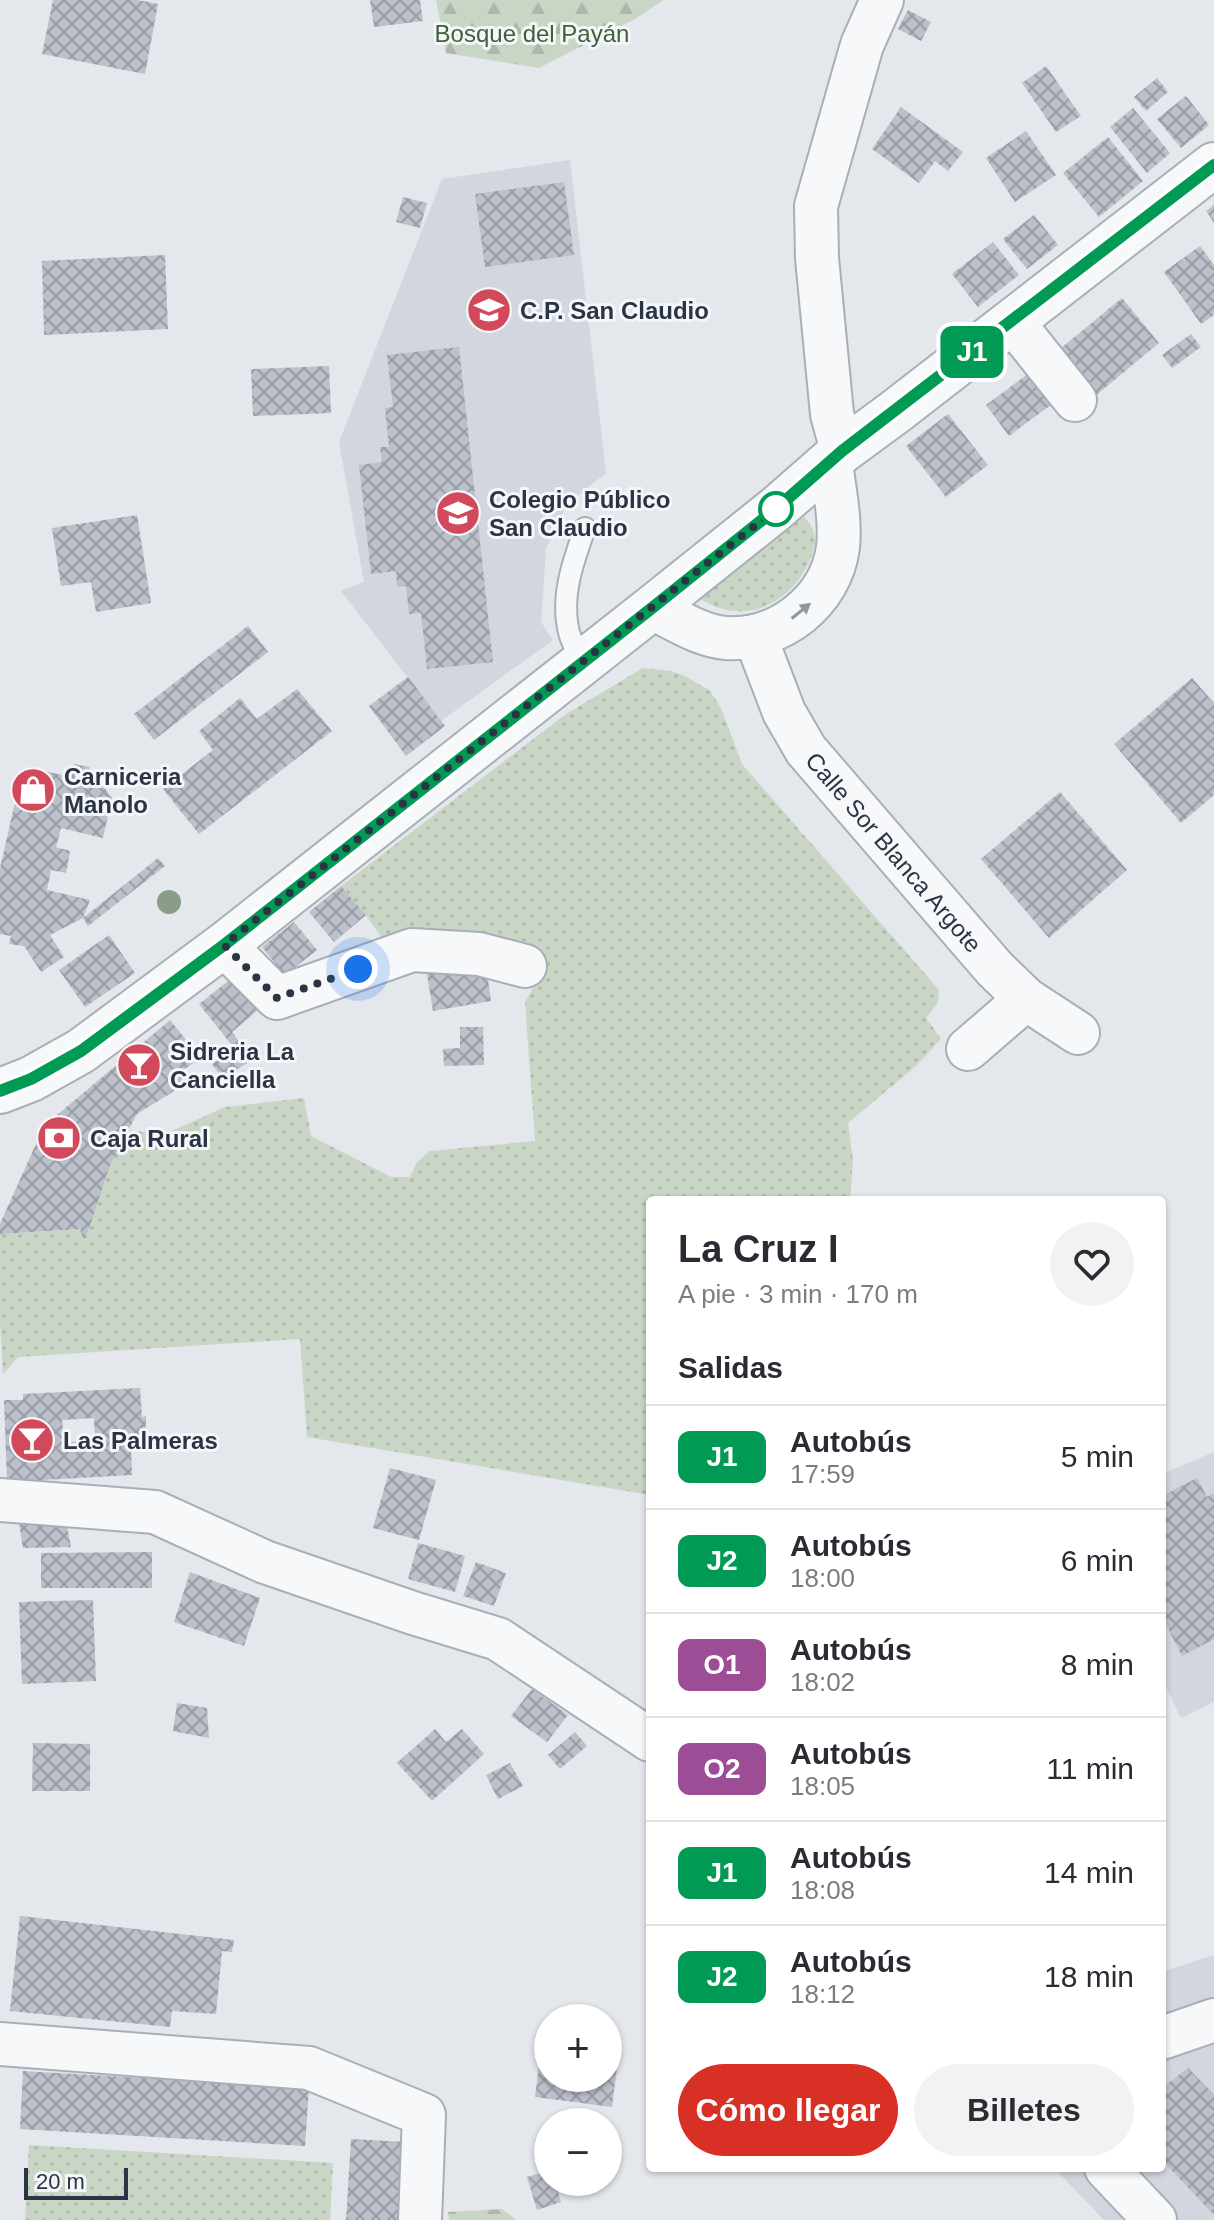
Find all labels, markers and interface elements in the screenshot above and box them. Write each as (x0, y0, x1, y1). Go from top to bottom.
park label: Bosque del Payán (435, 20, 629, 47)
school or university icon: C.P. San Claudio (465, 286, 513, 334)
place label: C.P. San Claudio (520, 297, 709, 324)
line badge: J1 (936, 326, 1008, 378)
text: J1 (956, 336, 988, 367)
place label: Colegio Público San Claudio (489, 486, 670, 541)
school or university icon: Colegio Público San Claudio (434, 489, 482, 537)
unlabelled marker (759, 492, 793, 526)
one-way arrow (791, 604, 811, 620)
street label: Calle Sor Blanca Argote (801, 747, 988, 957)
place label: Carniceria Manolo (64, 763, 182, 818)
shop icon: Carniceria Manolo (9, 766, 57, 814)
your location (338, 949, 378, 989)
place label: Sidreria La Canciella (170, 1038, 295, 1093)
bar icon: Sidreria La Canciella (115, 1041, 163, 1089)
bank icon: Caja Rural (35, 1114, 83, 1162)
place label: Caja Rural (90, 1125, 209, 1152)
button: heart (1050, 1222, 1134, 1306)
text: La Cruz I (678, 1228, 838, 1270)
text: A pie · 3 min · 170 m (678, 1279, 918, 1309)
text: Salidas (678, 1351, 783, 1384)
bar icon: Las Palmeras (8, 1416, 56, 1464)
text: Autobús (790, 1425, 912, 1458)
place label: Las Palmeras (63, 1427, 218, 1454)
text: 5 min (1061, 1440, 1134, 1473)
text: J1 (706, 1441, 738, 1472)
text: 17:59 (790, 1459, 855, 1489)
text: Autobús (790, 1529, 912, 1562)
text: 6 min (1061, 1544, 1134, 1577)
text: J2 (706, 1545, 738, 1576)
text: 18:00 (790, 1563, 855, 1593)
text: Autobús (790, 1633, 912, 1666)
text: 8 min (1061, 1648, 1134, 1681)
text: O1 (703, 1649, 741, 1680)
text: 18:02 (790, 1667, 855, 1697)
text: Autobús (790, 1737, 912, 1770)
text: 11 min (1046, 1752, 1134, 1785)
text: O2 (703, 1753, 741, 1784)
text: 18:05 (790, 1771, 855, 1801)
text: Autobús (790, 1841, 912, 1874)
text: 14 min (1044, 1856, 1134, 1889)
text: J1 (706, 1857, 738, 1888)
text: 18:08 (790, 1875, 855, 1905)
text: Autobús (790, 1945, 912, 1978)
text: 18 min (1044, 1960, 1134, 1993)
text: J2 (706, 1961, 738, 1992)
text: 18:12 (790, 1979, 855, 2009)
map controls (534, 2004, 622, 2196)
button: + (534, 2004, 622, 2092)
button: Cómo llegar (678, 2064, 898, 2156)
button: Billetes (914, 2064, 1134, 2156)
button: − (534, 2108, 622, 2196)
scale bar (24, 2164, 128, 2200)
text: 20 m (36, 2169, 85, 2194)

